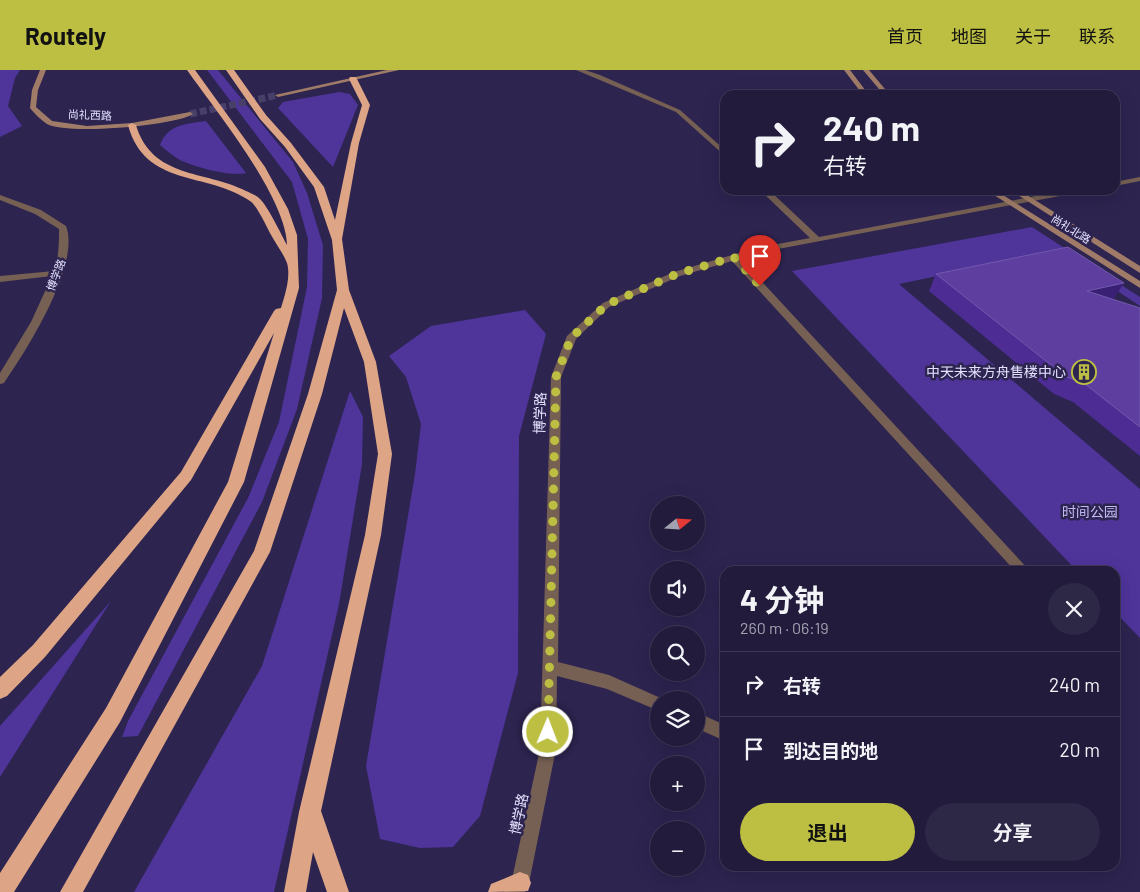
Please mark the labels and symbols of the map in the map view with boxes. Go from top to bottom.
street label: 尚礼西路 [68,107,112,122]
street label: 尚礼北路 [1049,211,1093,246]
pin [739,235,781,286]
street label: 博学路 [44,257,68,293]
building icon: 中天未来方舟售楼中心 [1071,359,1097,385]
place label: 中天未来方舟售楼中心 [926,363,1066,380]
street label: 博学路 [530,392,549,434]
north arrow [650,496,705,551]
park label: 时间公园 [1062,503,1118,520]
position arrow [521,705,573,757]
street label: 博学路 [506,792,531,836]

